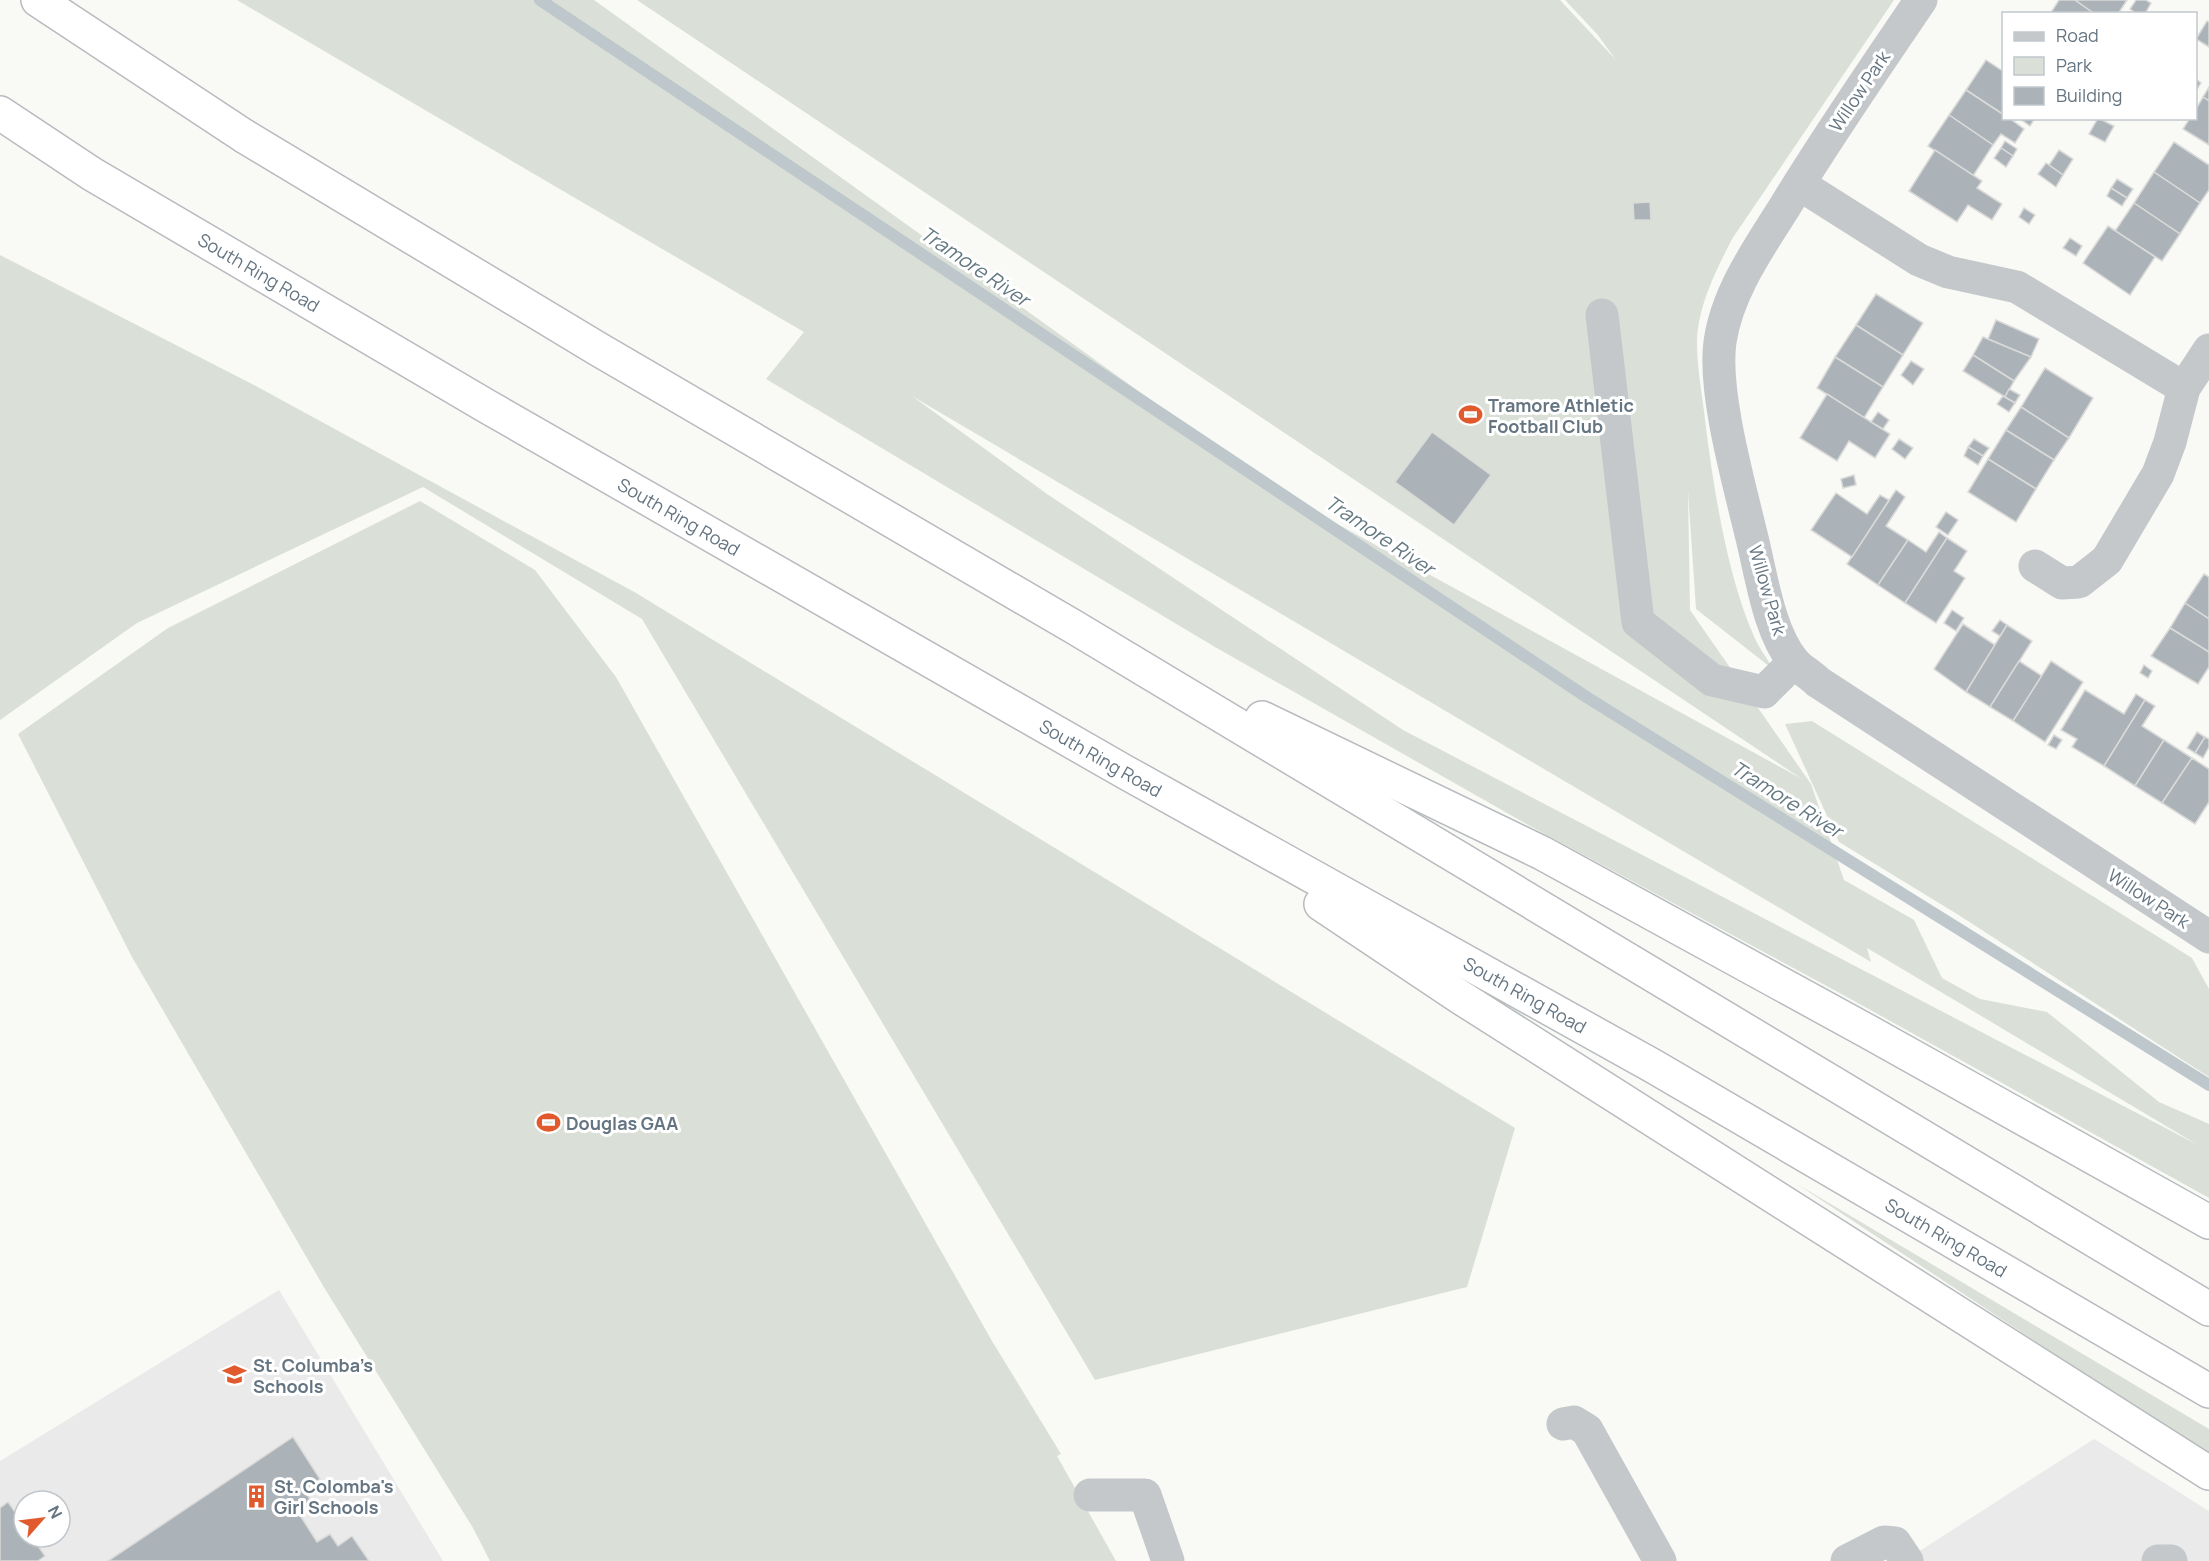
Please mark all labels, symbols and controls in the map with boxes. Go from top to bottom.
legend [2002,12,2197,120]
text: Road [2056,23,2099,47]
street label: Willow Park [1823,45,1895,136]
text: Park [2056,53,2093,77]
text: Building [2056,83,2122,107]
water label: Tramore River [915,220,1037,314]
street label: South Ring Road [194,227,324,317]
place label: Tramore Athletic Football Club [1488,393,1634,438]
sports icon: Tramore Athletic Football Club [1457,402,1483,428]
street label: South Ring Road [614,472,745,561]
water label: Tramore River [1320,489,1442,583]
street label: Willow Park [1744,542,1793,639]
street label: South Ring Road [1035,714,1166,802]
water label: Tramore River [1726,754,1850,845]
street label: Willow Park [2104,863,2195,934]
street label: South Ring Road [1459,951,1591,1039]
sports icon: Douglas GAA [535,1110,561,1136]
place label: Douglas GAA [566,1111,678,1135]
street label: South Ring Road [1881,1192,2012,1282]
place label: St. Columba’s Schools [253,1353,373,1398]
school or university icon: St. Columba’s Schools [222,1362,248,1388]
place label: St. Colomba's Girl Schools [274,1474,394,1519]
building icon: St. Colomba's Girl Schools [243,1483,269,1509]
north arrow [12,1489,72,1549]
text: N [43,1502,68,1522]

